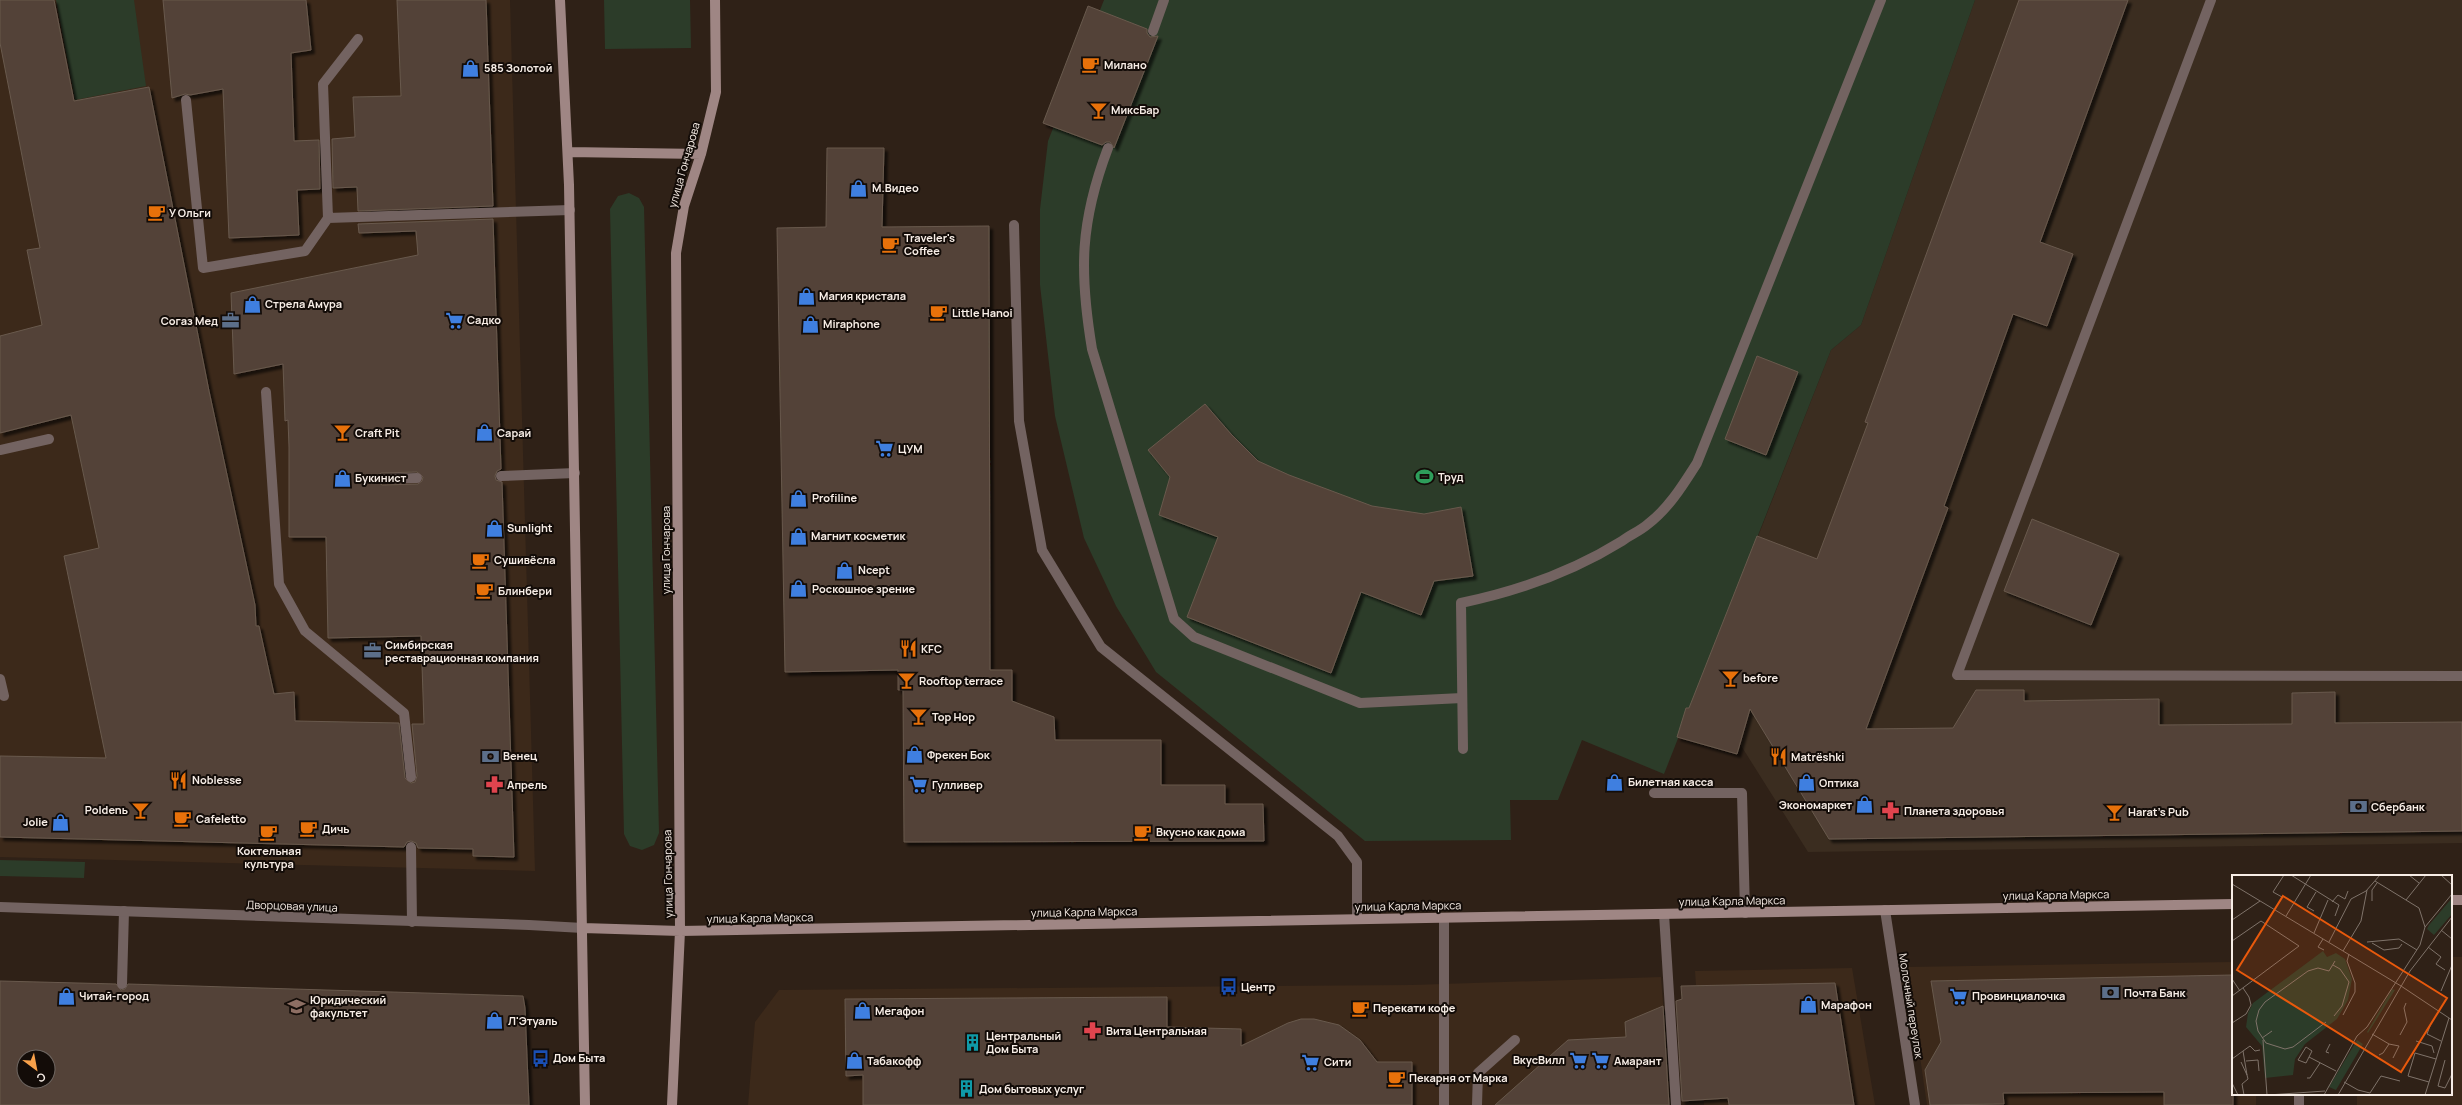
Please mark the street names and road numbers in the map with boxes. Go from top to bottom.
street label: улица Гончарова [664,120,703,209]
street label: улица Гончарова [658,506,673,594]
street label: улица Гончарова [659,830,676,918]
street label: улица Карла Маркса [2003,886,2109,903]
street label: улица Карла Маркса [1679,892,1785,909]
street label: Дворцовая улица [246,896,338,915]
street label: улица Карла Маркса [1355,897,1461,914]
street label: улица Карла Маркса [1031,903,1137,920]
street label: улица Карла Маркса [707,909,813,926]
street label: Молочный переулок [1896,952,1927,1060]

